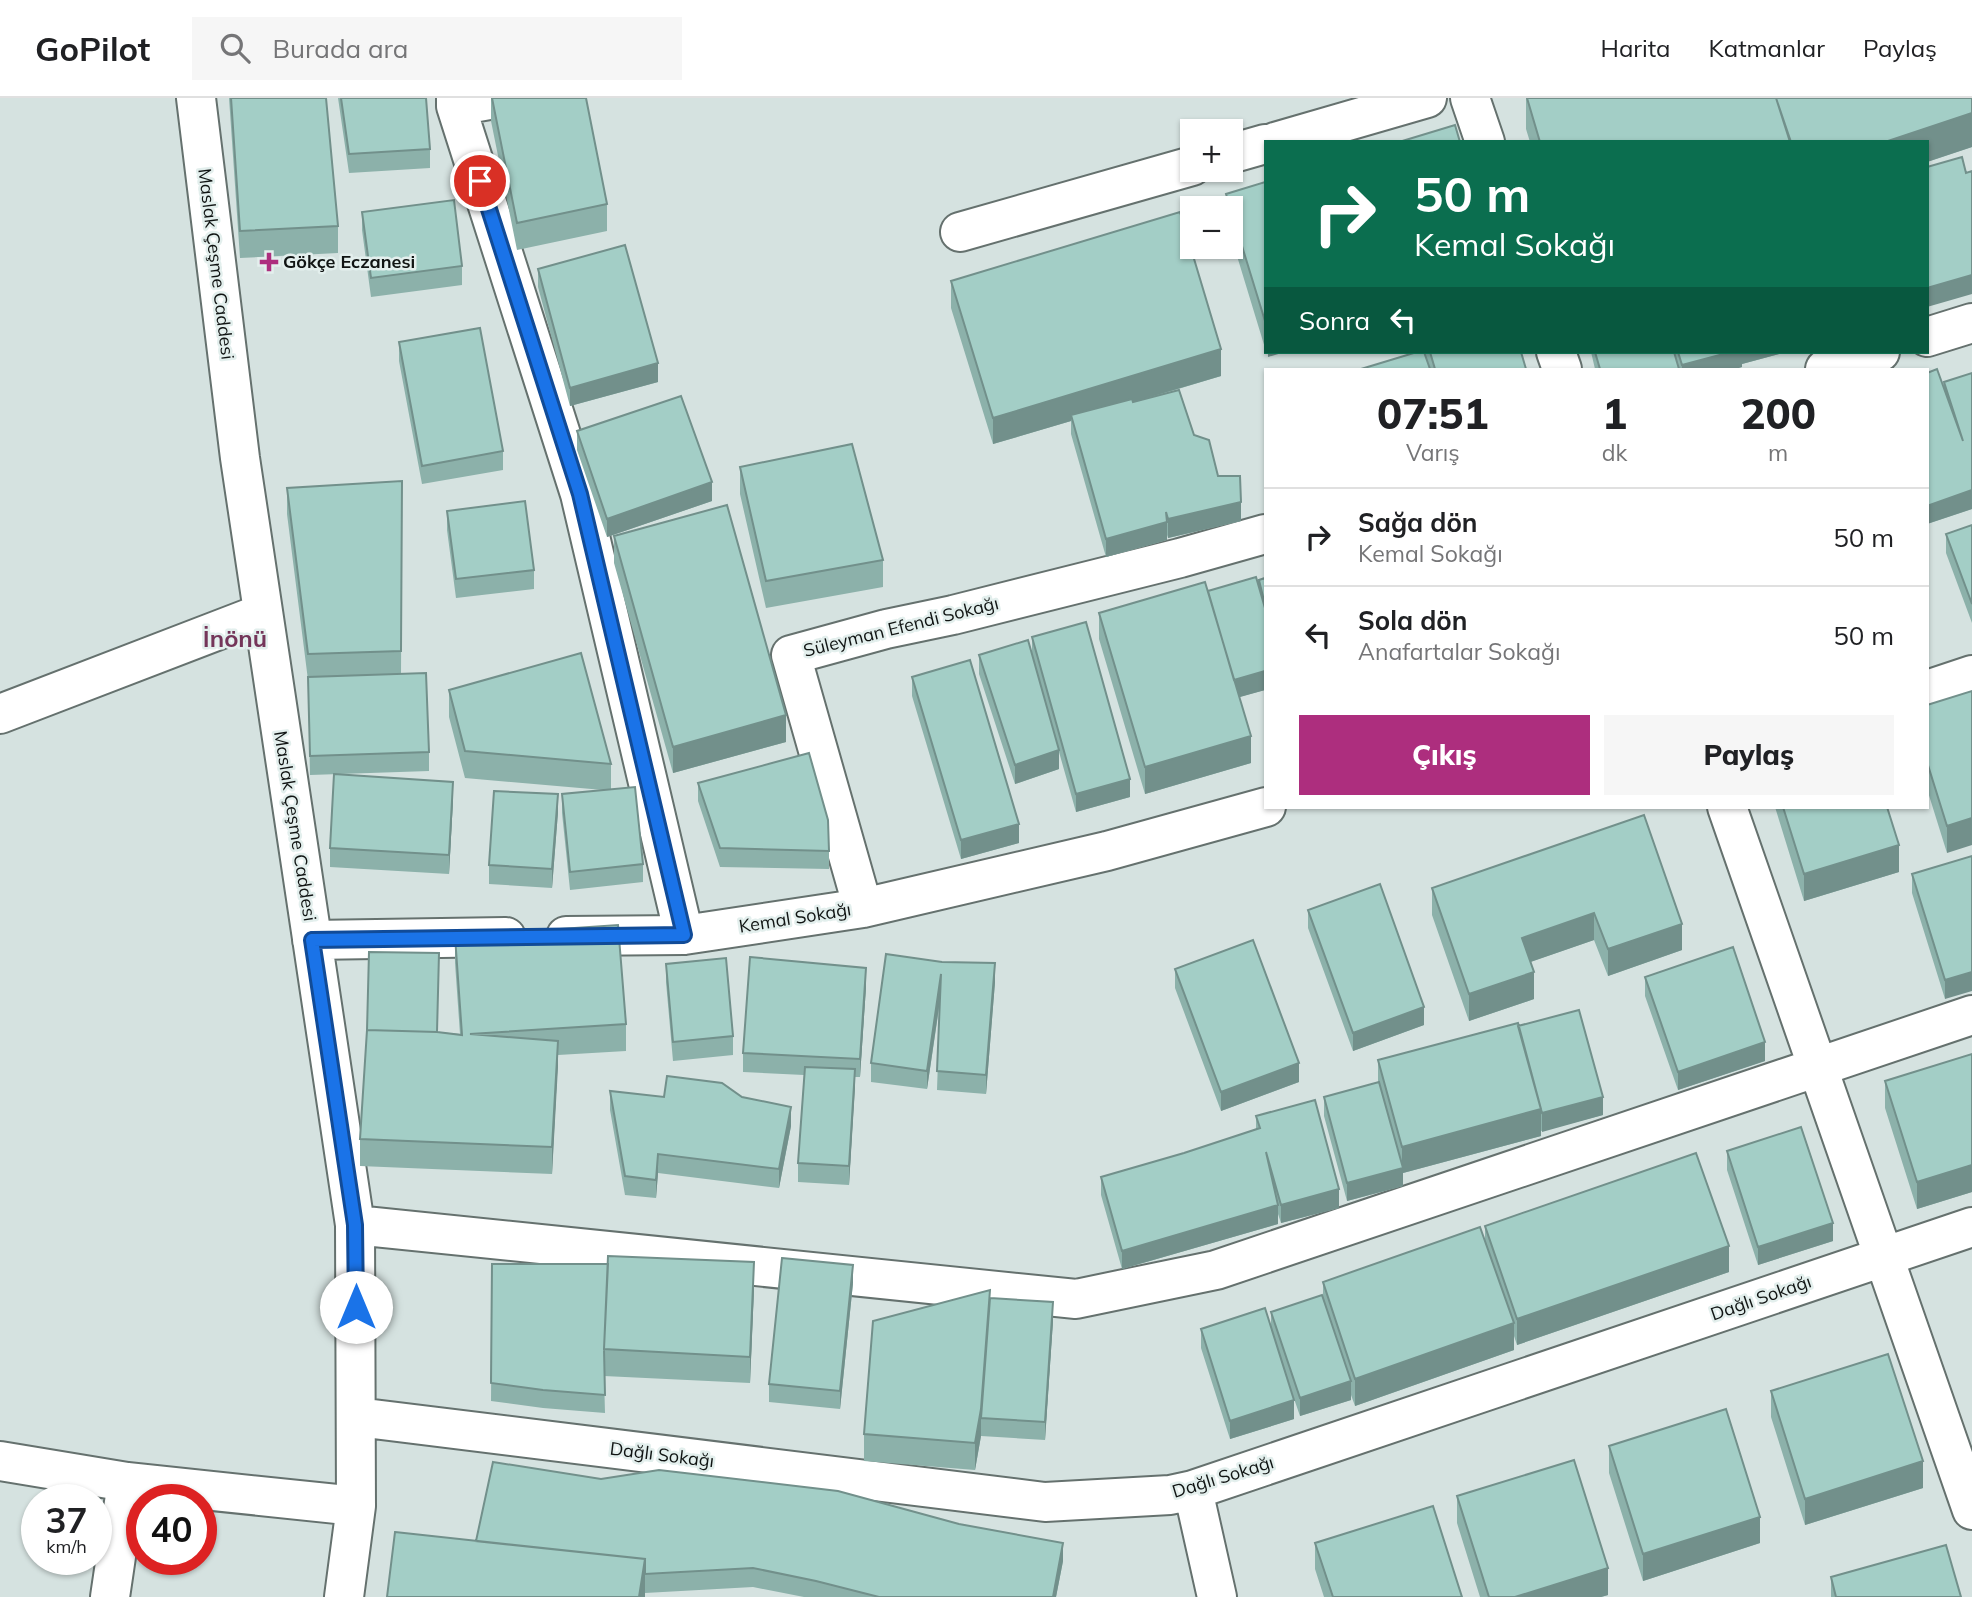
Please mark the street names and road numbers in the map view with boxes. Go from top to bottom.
street label: Maslak Çeşme Caddesi [193,167,240,361]
street label: Süleyman Efendi Sokağı [801,591,1001,662]
street label: Maslak Çeşme Caddesi [269,729,322,923]
street label: Kemal Sokağı [737,897,853,938]
street label: Dağlı Sokağı [1707,1270,1814,1325]
street label: Dağlı Sokağı [609,1437,716,1472]
street label: Dağlı Sokağı [1169,1450,1276,1503]

